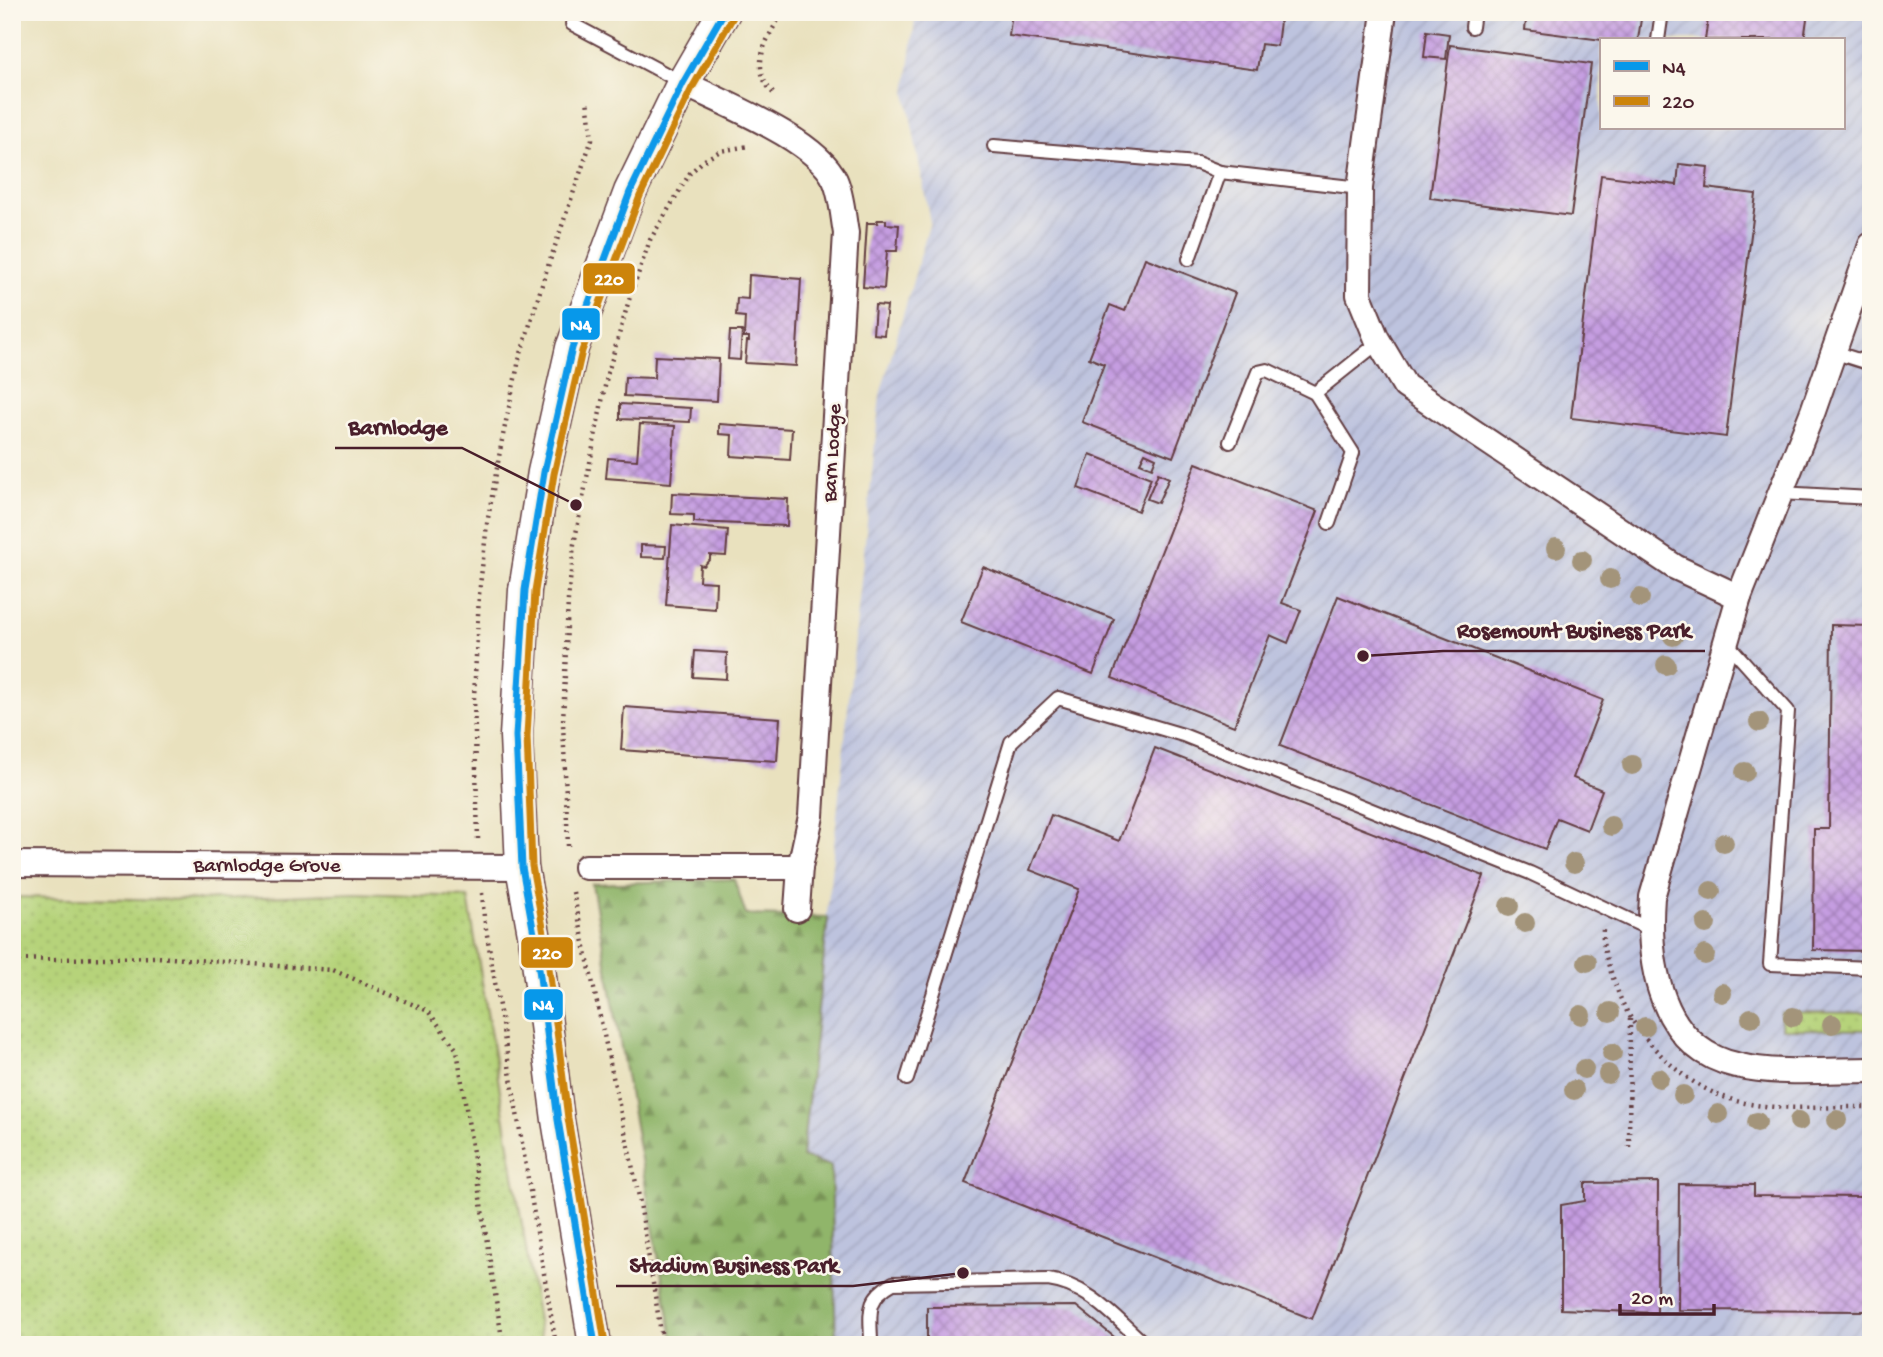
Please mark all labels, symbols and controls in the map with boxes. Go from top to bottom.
legend [1600,38,1844,130]
text: N4 [1662,58,1686,83]
text: 220 [1662,92,1695,117]
line badge: 220 [582,262,636,295]
text: 220 [594,270,624,293]
line badge: N4 [561,307,601,341]
text: N4 [570,316,593,339]
street label: Barn Lodge [819,402,849,504]
callout: Barnlodge [335,404,462,448]
text: Barnlodge [347,416,449,443]
callout: Rosemount Business Park [1443,607,1705,651]
text: Rosemount Business Park [1456,619,1694,646]
street label: Barnlodge Grove [192,855,342,880]
line badge: 220 [520,936,574,969]
text: 220 [532,944,562,967]
line badge: N4 [523,988,564,1021]
text: N4 [532,996,555,1019]
callout: Stadium Business Park [616,1242,853,1286]
text: Stadium Business Park [630,1254,841,1281]
scale bar [1620,1273,1715,1317]
text: 20 m [1631,1288,1673,1313]

